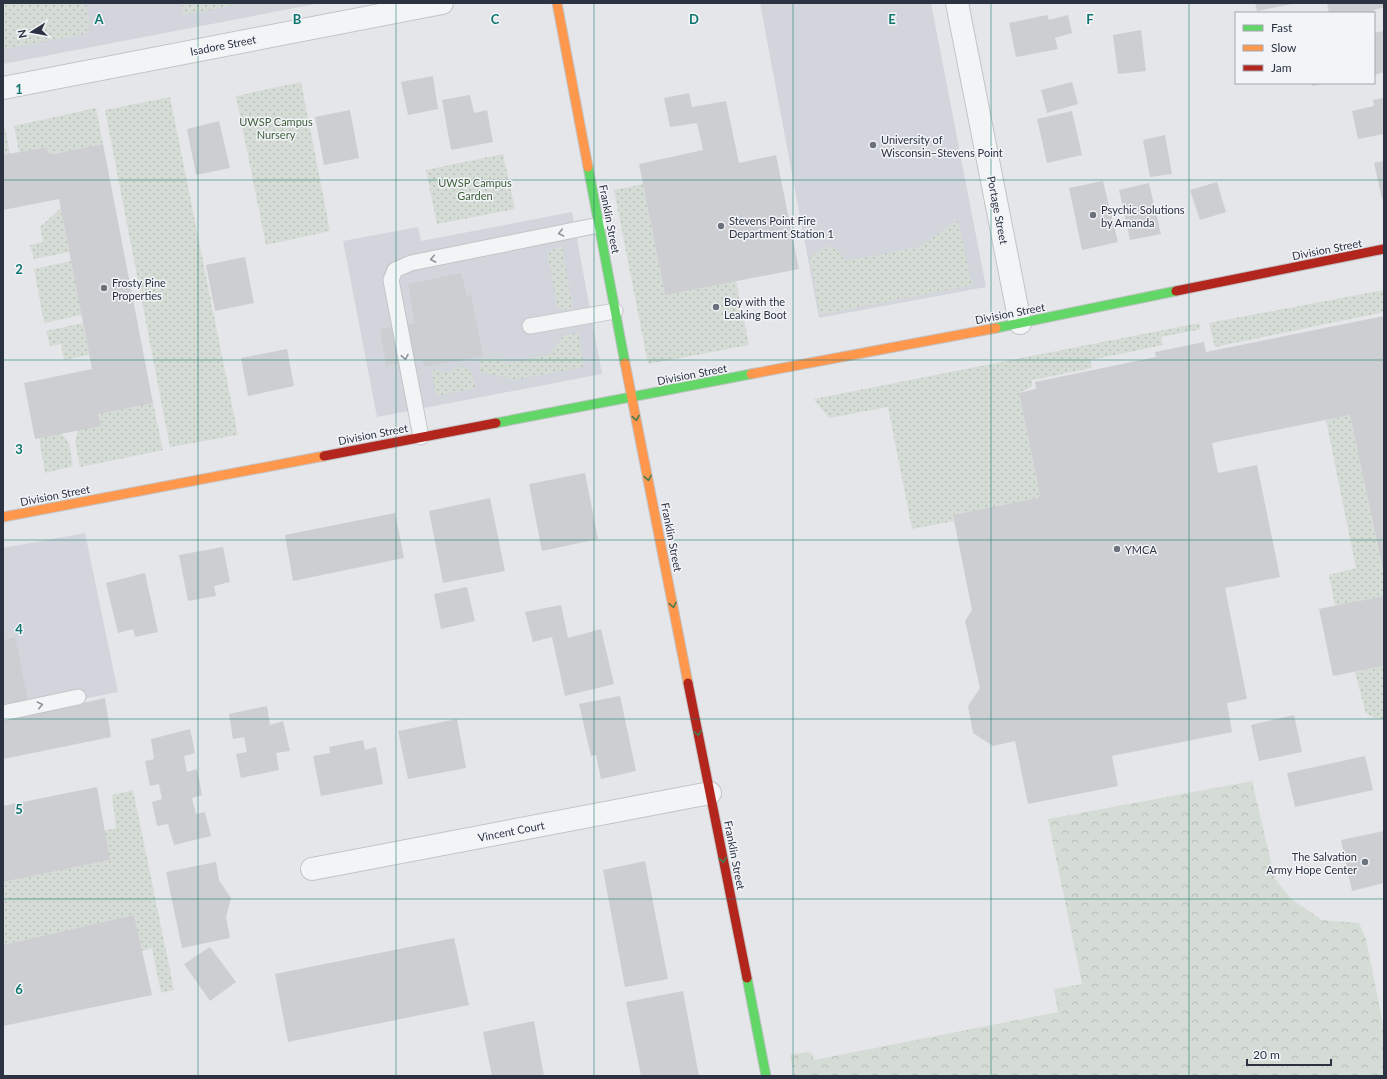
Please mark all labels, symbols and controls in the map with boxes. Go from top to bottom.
text: A [93,11,104,27]
text: B [293,11,302,27]
text: C [491,11,500,27]
text: D [689,11,699,27]
text: E [888,11,896,27]
text: F [1086,11,1094,27]
north arrow [12,12,52,52]
legend [1235,12,1375,84]
text: Fast [1271,20,1293,35]
text: N [15,29,29,39]
street label: Isadore Street [189,32,257,58]
text: Slow [1271,40,1297,55]
text: Jam [1271,60,1292,75]
text: 1 [15,81,23,97]
park label: UWSP Campus Nursery [239,115,313,141]
place label: University of Wisconsin–Stevens Point [881,133,1003,159]
marker: University of Wisconsin–Stevens Point [868,140,878,150]
street label: Portage Street [985,175,1011,245]
park label: UWSP Campus Garden [438,176,512,202]
street label: Franklin Street [597,183,623,255]
place label: Psychic Solutions by Amanda [1101,203,1185,229]
marker: Psychic Solutions by Amanda [1088,210,1098,220]
place label: Stevens Point Fire Department Station 1 [729,214,834,240]
marker: Stevens Point Fire Department Station 1 [716,221,726,231]
one-way arrow [557,228,564,236]
street label: Division Street [1291,236,1363,262]
one-way arrow [430,254,436,263]
text: 2 [15,261,23,277]
place label: Frosty Pine Properties [112,276,166,302]
marker: Frosty Pine Properties [99,283,109,293]
place label: Boy with the Leaking Boot [724,295,787,321]
street label: Division Street [974,300,1046,326]
marker: Boy with the Leaking Boot [711,302,721,312]
one-way arrow [401,354,409,361]
street label: Division Street [656,361,728,387]
one-way arrow [631,415,640,422]
street label: Division Street [337,421,409,447]
text: 3 [15,441,23,457]
one-way arrow [643,475,651,481]
street label: Division Street [19,482,91,508]
street label: Franklin Street [659,501,685,573]
place label: YMCA [1125,543,1157,556]
marker: YMCA [1112,544,1122,554]
one-way arrow [668,602,677,609]
text: 4 [15,621,23,637]
one-way arrow [37,701,43,710]
one-way arrow [694,730,702,736]
text: 5 [15,801,23,817]
street label: Vincent Court [477,818,545,844]
street label: Franklin Street [722,819,748,891]
place label: The Salvation Army Hope Center [1266,850,1357,876]
one-way arrow [719,857,727,864]
marker: The Salvation Army Hope Center [1360,857,1370,867]
text: 6 [15,981,23,997]
scale bar [1247,1041,1331,1067]
text: 20 m [1253,1047,1280,1062]

